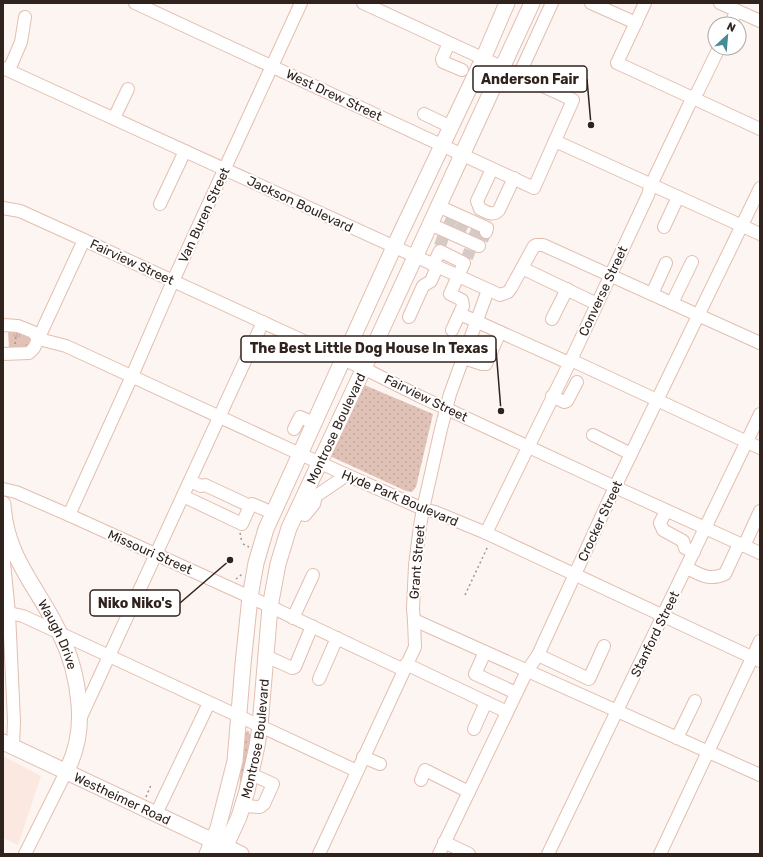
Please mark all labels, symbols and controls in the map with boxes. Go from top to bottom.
north arrow [707,16,747,56]
text: N [725,20,738,35]
street label: West Drew Street [284,66,384,124]
callout: Anderson Fair [473,66,587,92]
text: Anderson Fair [481,71,580,88]
street label: Van Buren Street [175,165,233,265]
street label: Jackson Boulevard [245,173,355,235]
street label: Fairview Street [88,236,176,288]
street label: Converse Street [576,244,630,338]
callout: The Best Little Dog House In Texas [241,336,496,362]
text: The Best Little Dog House In Texas [250,340,489,357]
street label: Montrose Boulevard [303,370,368,486]
street label: Fairview Street [382,371,470,425]
street label: Hyde Park Boulevard [339,467,461,529]
street label: Crocker Street [575,478,625,564]
street label: Grant Street [406,524,428,600]
street label: Missouri Street [105,527,195,577]
street label: Stanford Street [628,589,682,679]
callout: Niko Niko's [90,590,180,616]
text: Niko Niko's [98,595,173,612]
street label: Waugh Drive [35,597,80,671]
street label: Montrose Boulevard [238,678,271,800]
street label: Westheimer Road [72,769,173,827]

